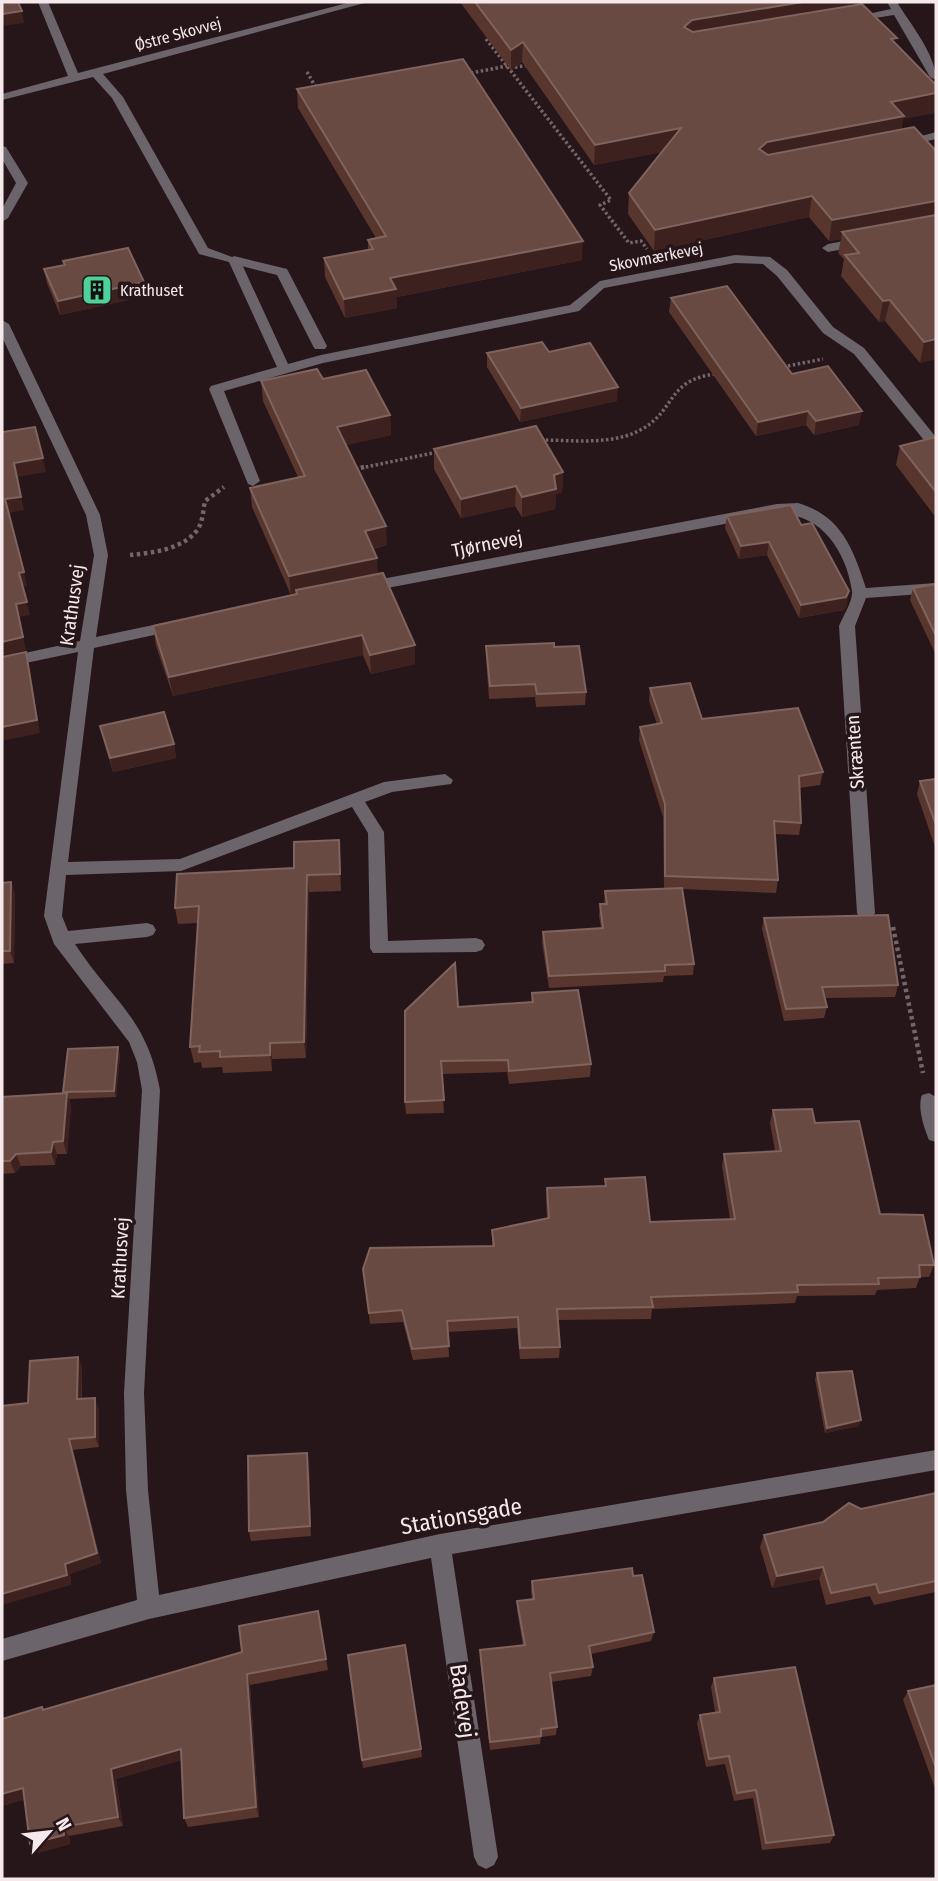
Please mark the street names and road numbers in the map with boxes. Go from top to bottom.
street label: Østre Skovvej [133,13,223,55]
street label: Skovmærkevej [608,239,704,275]
street label: Tjørnevej [450,526,524,562]
street label: Krathusvej [55,563,89,647]
street label: Skrænten [841,714,869,790]
street label: Krathusvej [106,1216,134,1300]
street label: Stationsgade [398,1492,524,1540]
street label: Badevej [444,1662,482,1740]

